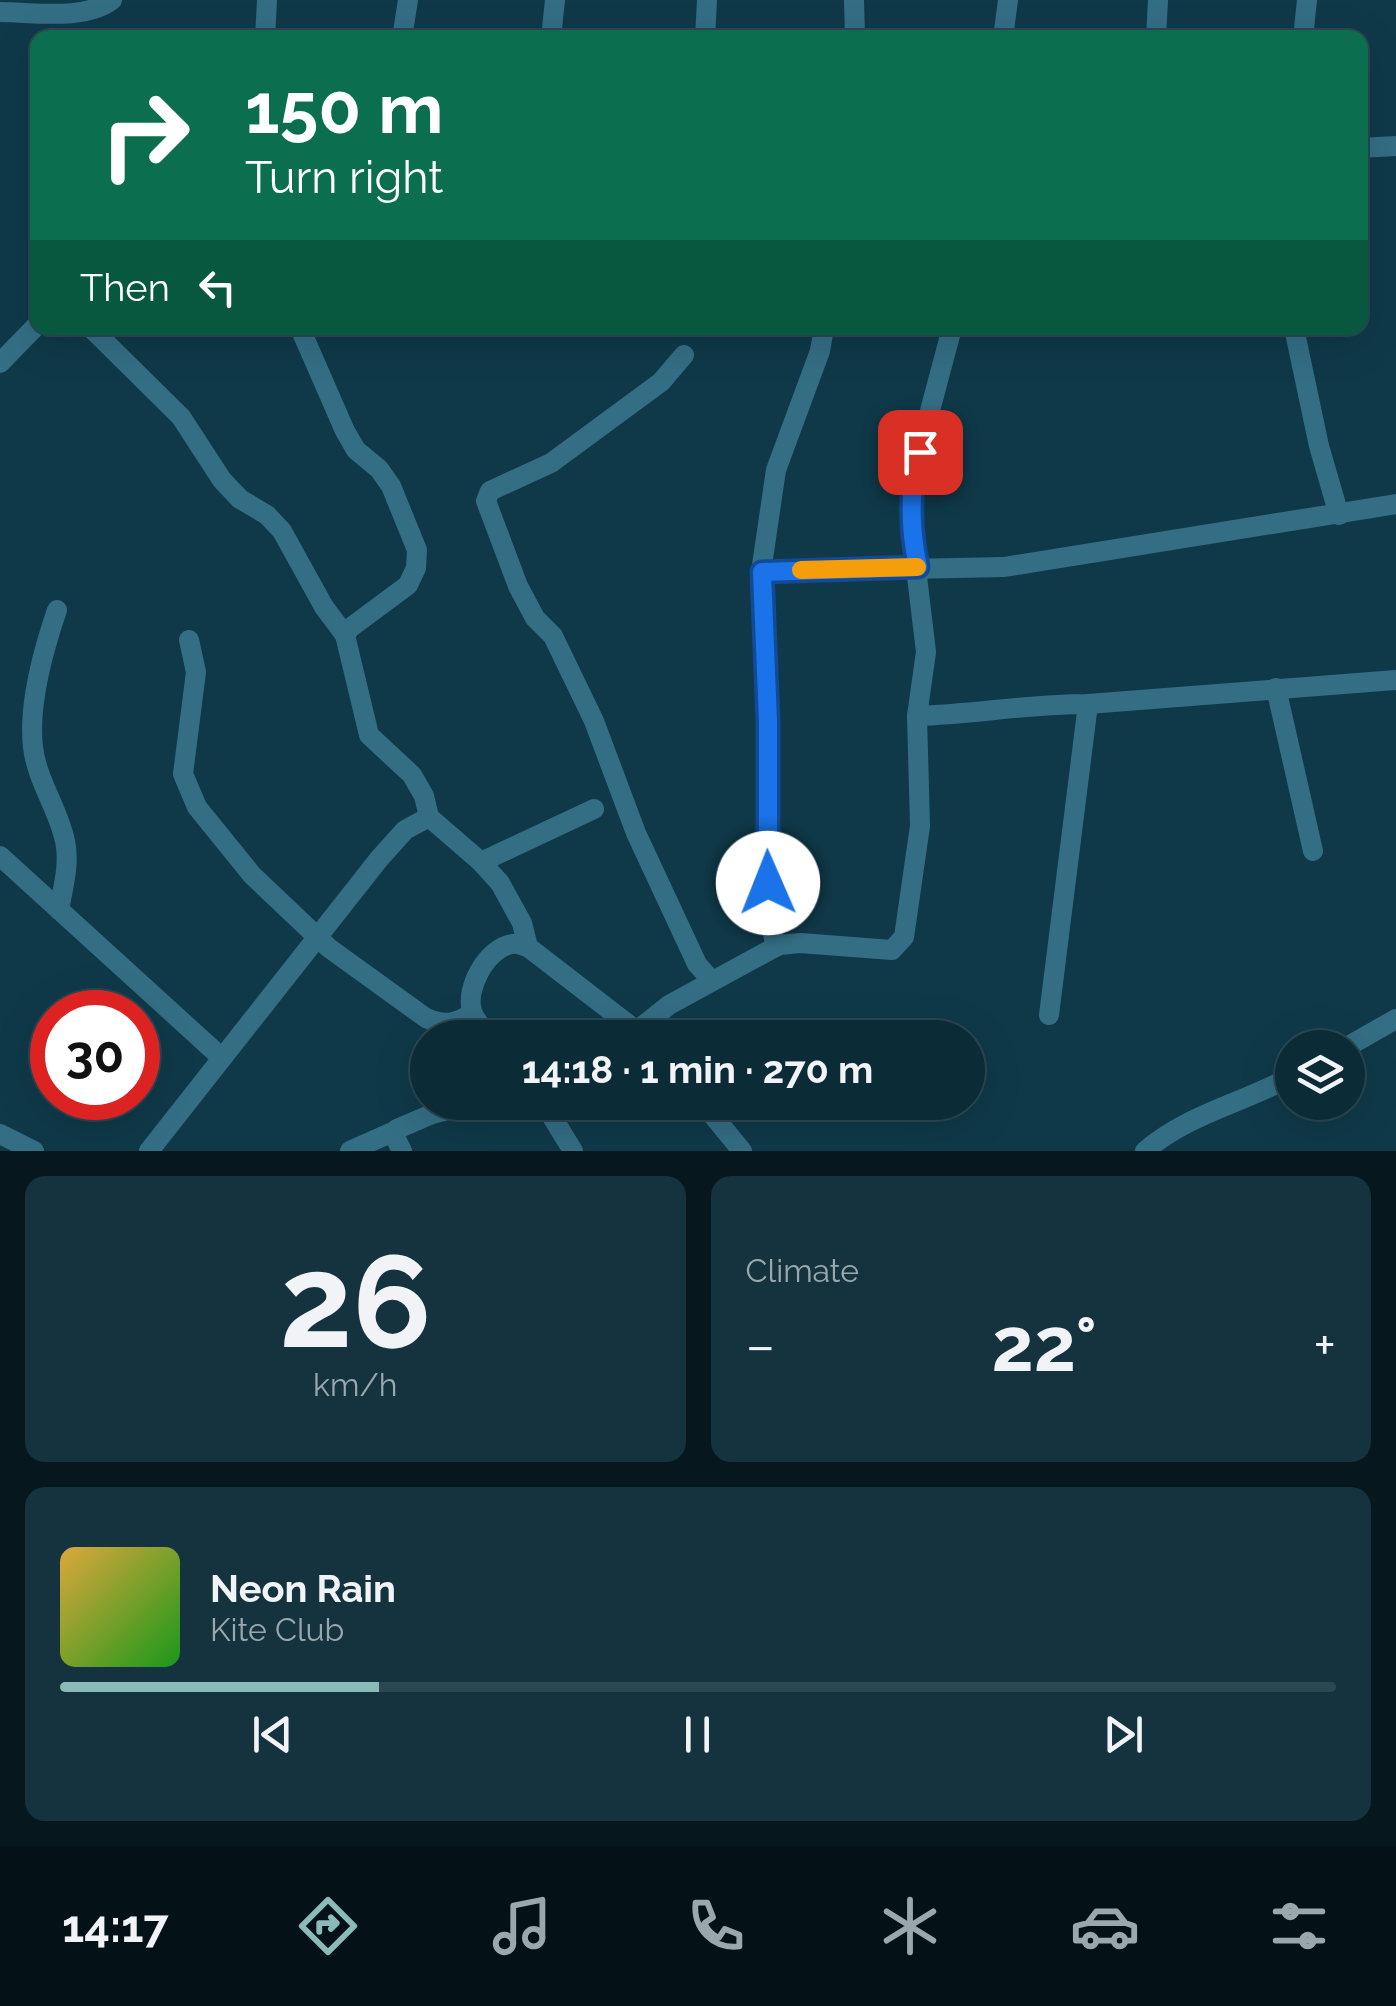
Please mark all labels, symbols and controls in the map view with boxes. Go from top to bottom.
text: 150 m [245,67,443,149]
icon: right [80,70,210,200]
text: Turn right [245,151,443,204]
icon: left [190,260,245,315]
text: Then [80,265,170,310]
pin [878,410,963,495]
icon: arrive [893,425,948,480]
position arrow [716,831,820,935]
speed limit sign: 30 [30,990,160,1120]
map controls [1275,1030,1365,1120]
button: layers [1275,1030,1365,1120]
text: 14:18 · 1 min · 270 m [522,1047,873,1092]
text: 26 [279,1225,431,1377]
text: Climate [746,1252,859,1289]
text: 22° [991,1300,1097,1389]
text: − [746,1313,775,1378]
text: + [1313,1313,1336,1378]
text: km/h [313,1366,397,1403]
text: Neon Rain [210,1566,396,1611]
text: Kite Club [210,1611,344,1648]
icon: previous [245,1707,300,1762]
icon: pause [670,1707,725,1762]
icon: next [1096,1707,1151,1762]
icon: directions [293,1891,363,1961]
icon: music [487,1891,557,1961]
icon: phone [681,1891,751,1961]
icon: climate [875,1891,945,1961]
icon: car [1070,1891,1140,1961]
icon: filters [1264,1891,1334,1961]
text: 14:17 [62,1900,169,1953]

